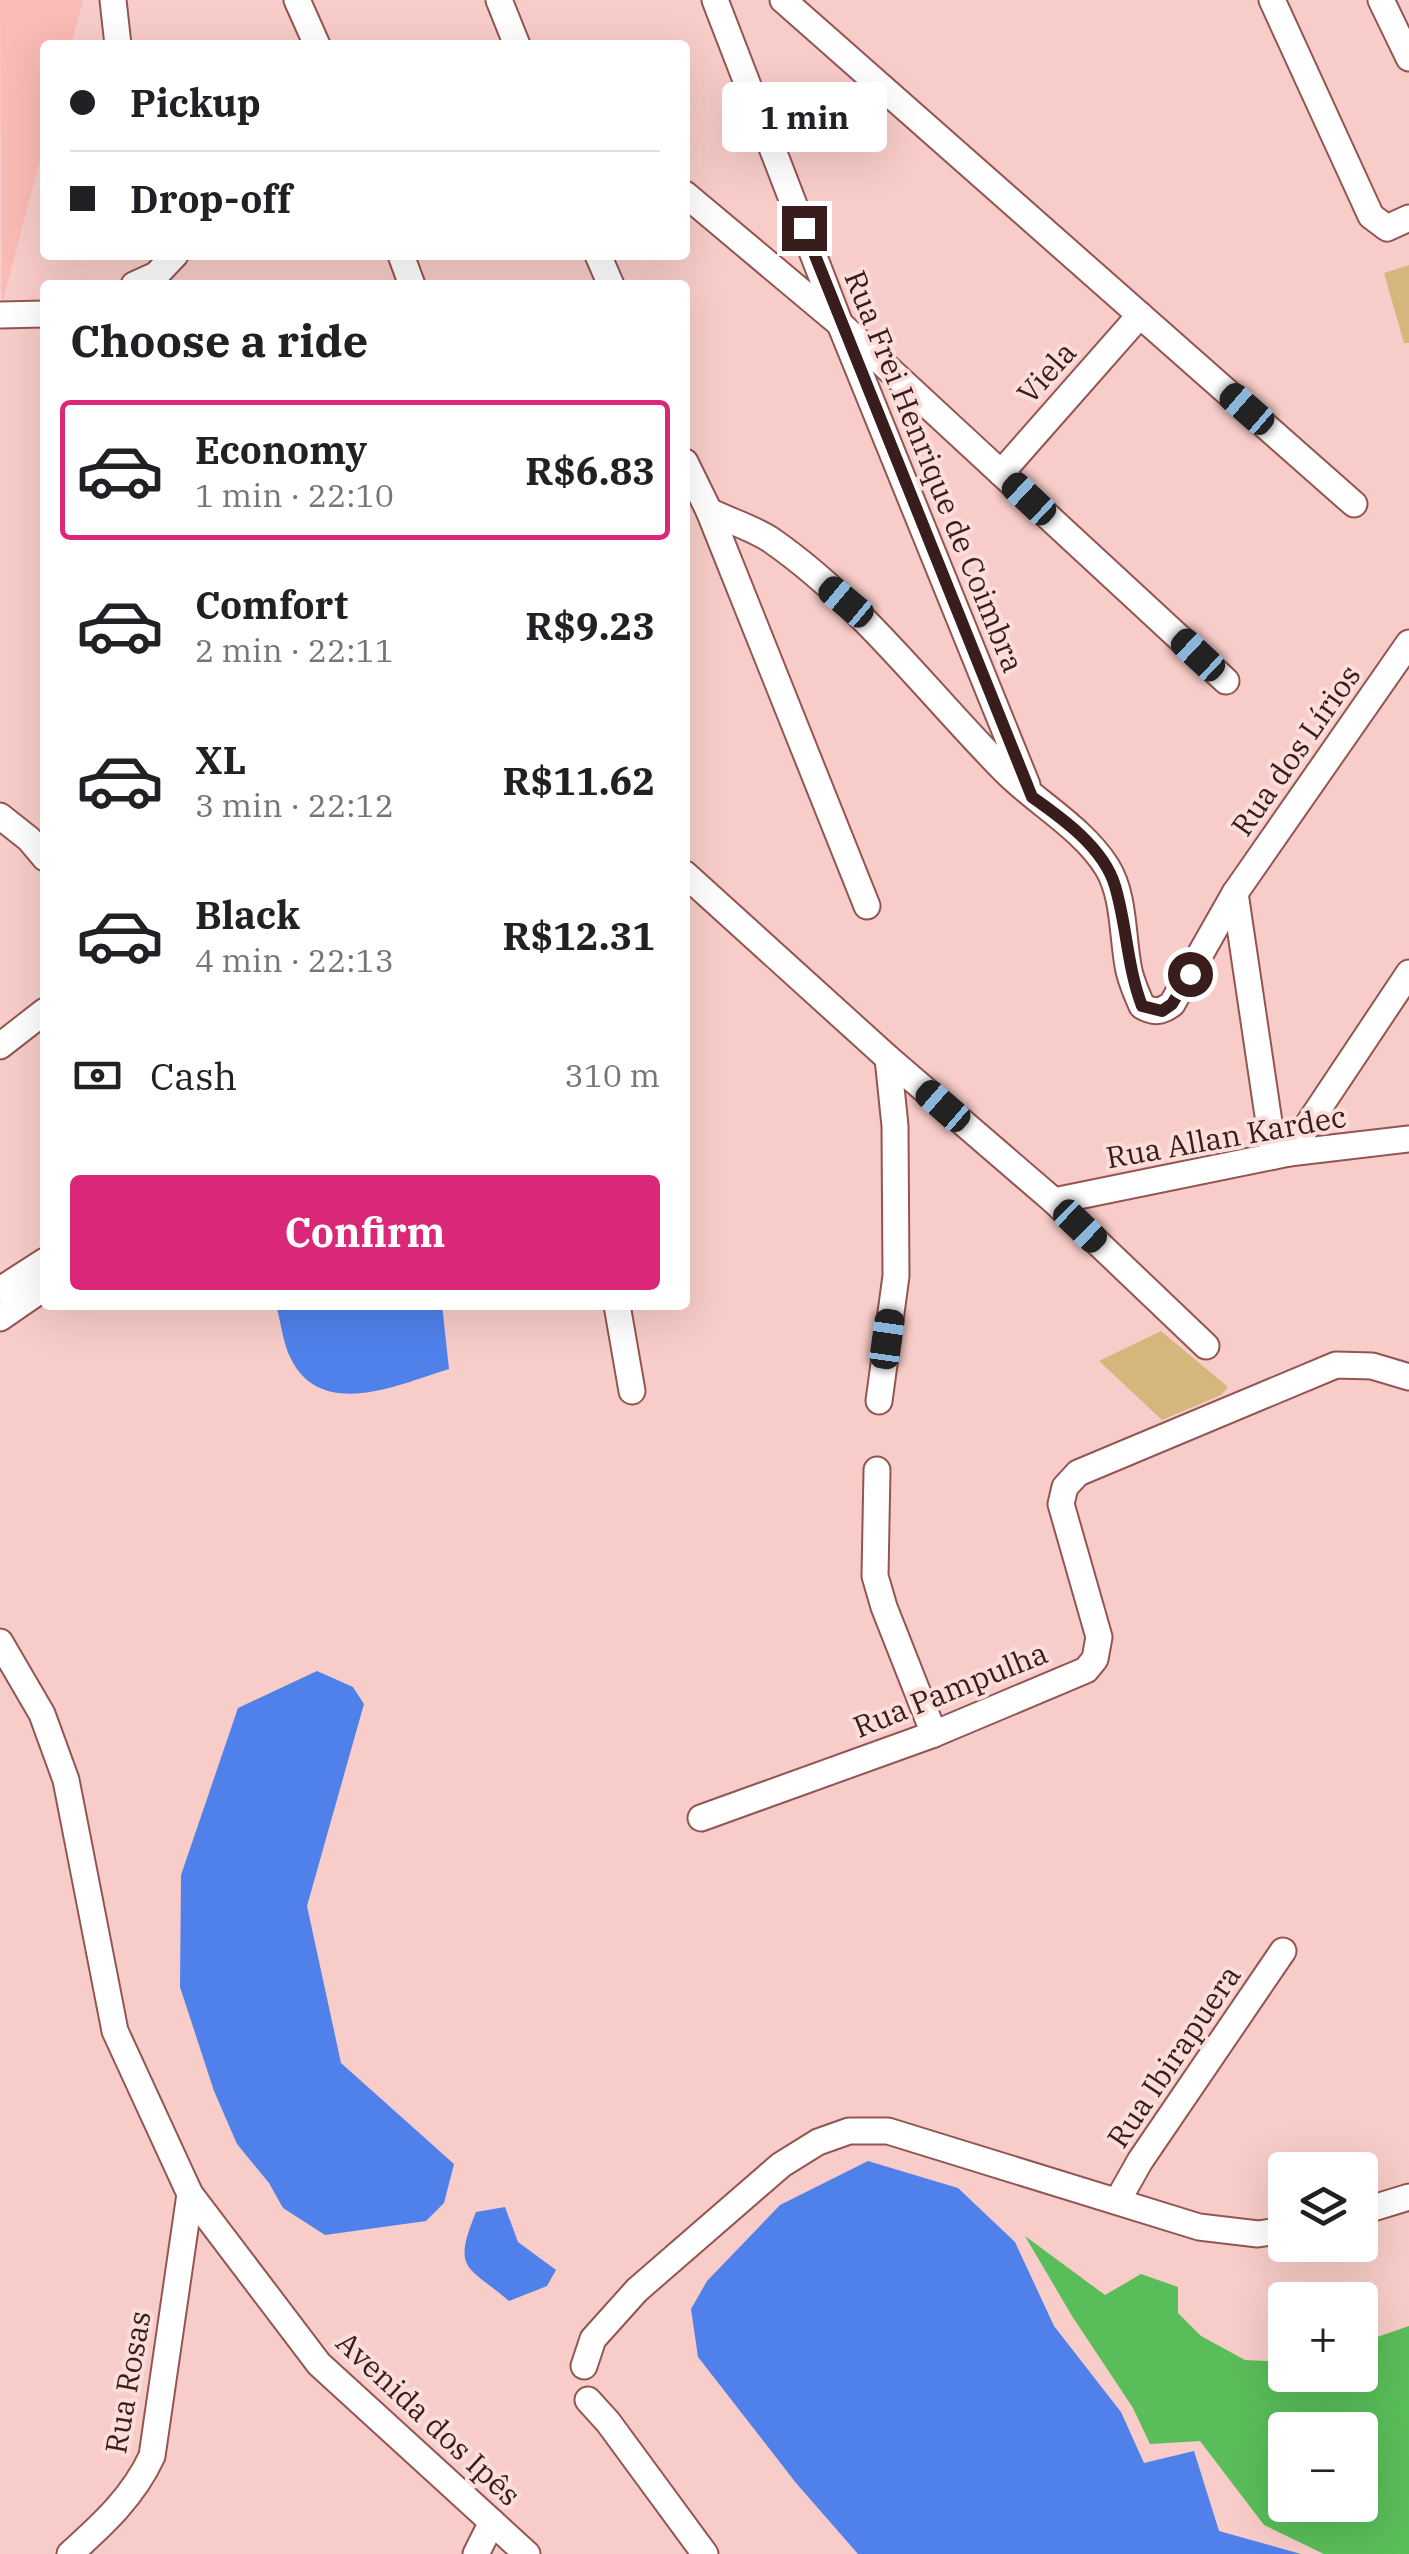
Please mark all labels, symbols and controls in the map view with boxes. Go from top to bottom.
text: Pickup [130,78,261,127]
callout: 1 min [722,83,886,153]
text: 1 min [760,96,849,138]
text: Drop-off [130,174,292,223]
route end [782,206,827,251]
street label: Rua Frei Henrique de Coimbra [836,264,1034,678]
text: Choose a ride [70,311,368,369]
street label: Viela [1008,333,1084,411]
car [1215,378,1279,440]
icon: car [75,425,165,515]
text: Economy [195,425,367,474]
text: R$6.83 [525,446,655,495]
car [997,468,1061,530]
text: 1 min · 22:10 [195,474,394,516]
car [813,571,879,633]
icon: car [75,580,165,670]
text: Comfort [195,580,348,629]
text: R$9.23 [525,601,655,650]
car [1166,624,1230,686]
text: 2 min · 22:11 [195,629,394,671]
street label: Rua dos Lírios [1222,657,1368,843]
icon: car [75,735,165,825]
text: XL [195,735,246,784]
text: R$11.62 [503,756,655,805]
text: 3 min · 22:12 [195,784,394,826]
icon: car [75,890,165,980]
text: Black [195,890,300,939]
text: R$12.31 [503,911,655,960]
text: 4 min · 22:13 [195,939,394,981]
route start [1168,952,1213,997]
icon: cash [70,1048,125,1103]
text: Cash [150,1051,237,1100]
text: 310 m [564,1054,660,1096]
car [911,1075,975,1137]
street label: Rua Allan Kardec [1103,1096,1349,1176]
button: Confirm [70,1175,660,1290]
car [1048,1194,1112,1258]
car [868,1307,906,1371]
street label: Rua Pampulha [847,1632,1053,1746]
street label: Rua Ibirapuera [1098,1957,1248,2155]
map controls [1268,2152,1378,2522]
button: layers [1268,2152,1378,2262]
button: + [1268,2282,1378,2392]
street label: Rua Rosas [95,2308,159,2456]
street label: Avenida dos Ipês [329,2322,529,2514]
button: − [1268,2412,1378,2522]

